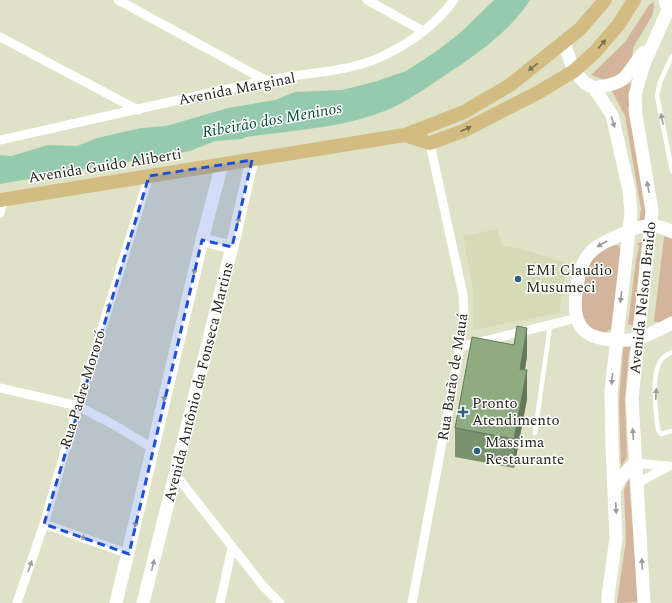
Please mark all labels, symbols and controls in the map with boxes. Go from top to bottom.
one-way arrow [598,38,607,49]
one-way arrow [528,63,539,71]
street label: Avenida Marginal [176,66,298,112]
water label: Ribeirão dos Meninos [200,96,344,144]
one-way arrow [659,112,665,125]
one-way arrow [610,116,616,128]
one-way arrow [461,126,472,132]
street label: Avenida Guido Aliberti [27,143,183,189]
one-way arrow [645,181,651,193]
one-way arrow [236,215,242,228]
street label: Avenida Nelson Braido [624,221,662,375]
one-way arrow [597,240,608,247]
place label: EMI Claudio Musumeci [526,259,612,299]
street label: Avenida Antônio da Fonseca Martins [158,260,240,504]
one-way arrow [192,263,198,275]
marker: EMI Claudio Musumeci [513,274,523,284]
one-way arrow [618,291,624,303]
one-way arrow [105,301,111,313]
street label: Rua Barão de Mauá [432,311,475,442]
street label: Rua Padre Mororó [54,327,112,451]
one-way arrow [609,373,616,385]
one-way arrow [652,388,659,400]
one-way arrow [162,390,168,402]
place label: Pronto Atendimento [472,392,559,432]
marker: Pronto Atendimento [457,406,469,418]
one-way arrow [630,428,637,440]
place label: Massima Restaurante [485,431,564,471]
marker: Massima Restaurante [472,446,482,456]
one-way arrow [612,502,619,514]
one-way arrow [132,516,138,528]
one-way arrow [75,534,87,540]
one-way arrow [639,557,645,570]
one-way arrow [150,559,156,571]
one-way arrow [27,560,33,572]

